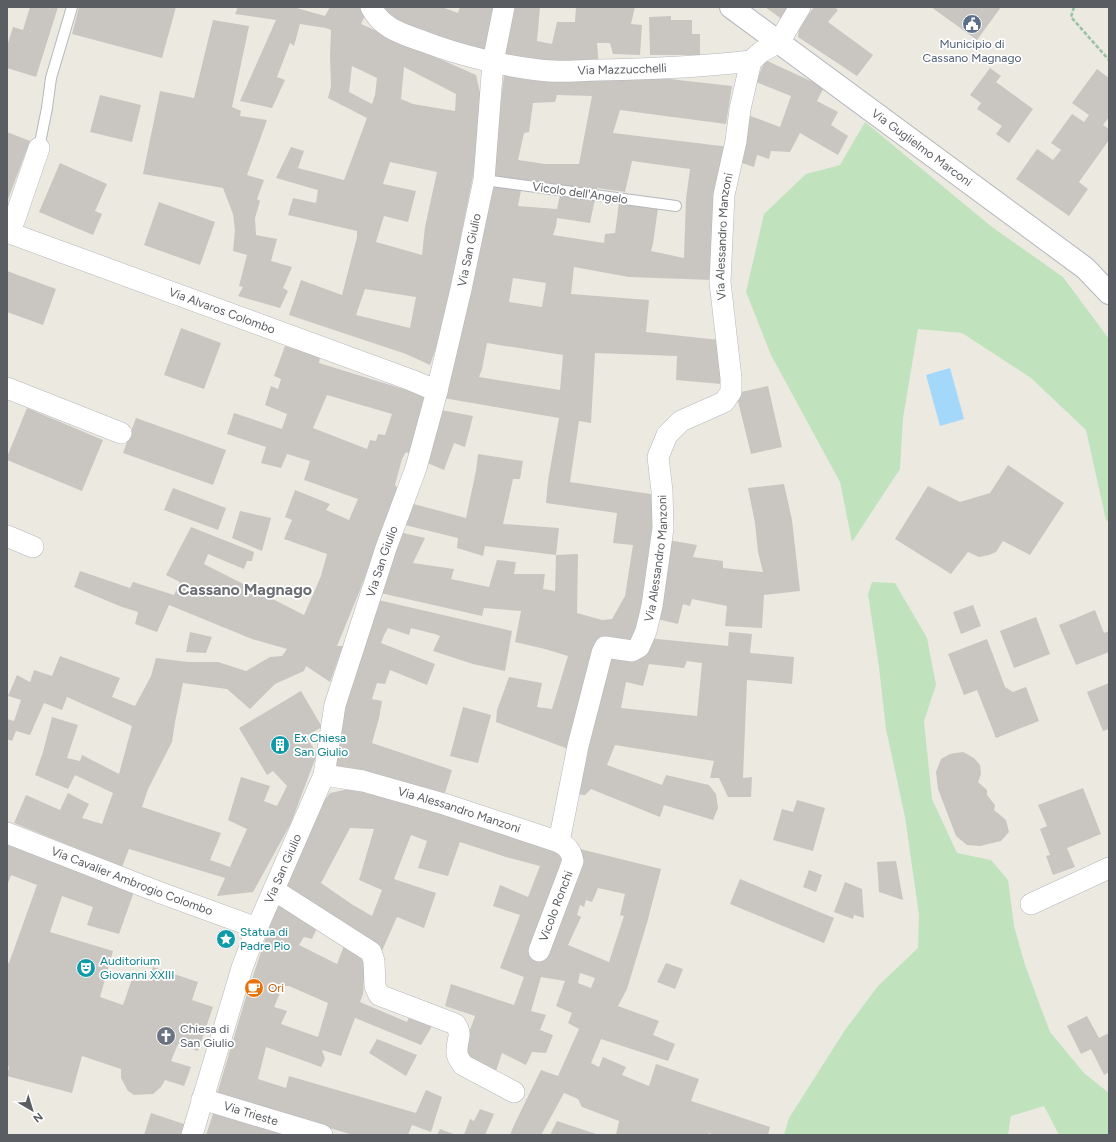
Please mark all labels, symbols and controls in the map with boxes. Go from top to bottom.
public building icon: Municipio di Cassano Magnago [961,13,983,35]
place label: Municipio di Cassano Magnago [923,37,1021,65]
street label: Via Mazzucchelli [577,61,667,78]
street label: Via Guglielmo Marconi [869,106,975,189]
street label: Via Alessandro Manzoni [713,171,736,301]
street label: Vicolo dell'Angelo [531,179,629,207]
street label: Via San Giulio [455,212,484,288]
street label: Via Alvaros Colombo [167,285,277,337]
street label: Via Alessandro Manzoni [641,495,670,623]
street label: Via San Giulio [364,524,401,599]
district label: Cassano Magnago [178,580,312,599]
place label: Ex Chiesa San Giulio [294,731,348,759]
building icon: Ex Chiesa San Giulio [269,734,291,756]
street label: Via Alessandro Manzoni [396,784,522,836]
street label: Via San Giulio [262,832,304,905]
street label: Via Cavalier Ambrogio Colombo [49,844,215,918]
street label: Vicolo Ronchi [536,869,576,943]
place label: Statua di Padre Pio [240,925,290,953]
place icon: Statua di Padre Pio [215,928,237,950]
place label: Auditorium Giovanni XXIII [100,954,175,982]
theatre icon: Auditorium Giovanni XXIII [75,957,97,979]
cafe icon: Ori [243,977,265,999]
place label: Ori [268,981,284,995]
place label: Chiesa di San Giulio [180,1022,234,1050]
church icon: Chiesa di San Giulio [155,1025,177,1047]
north arrow [12,1090,52,1130]
street label: Via Trieste [222,1099,280,1129]
text: N [30,1110,45,1125]

